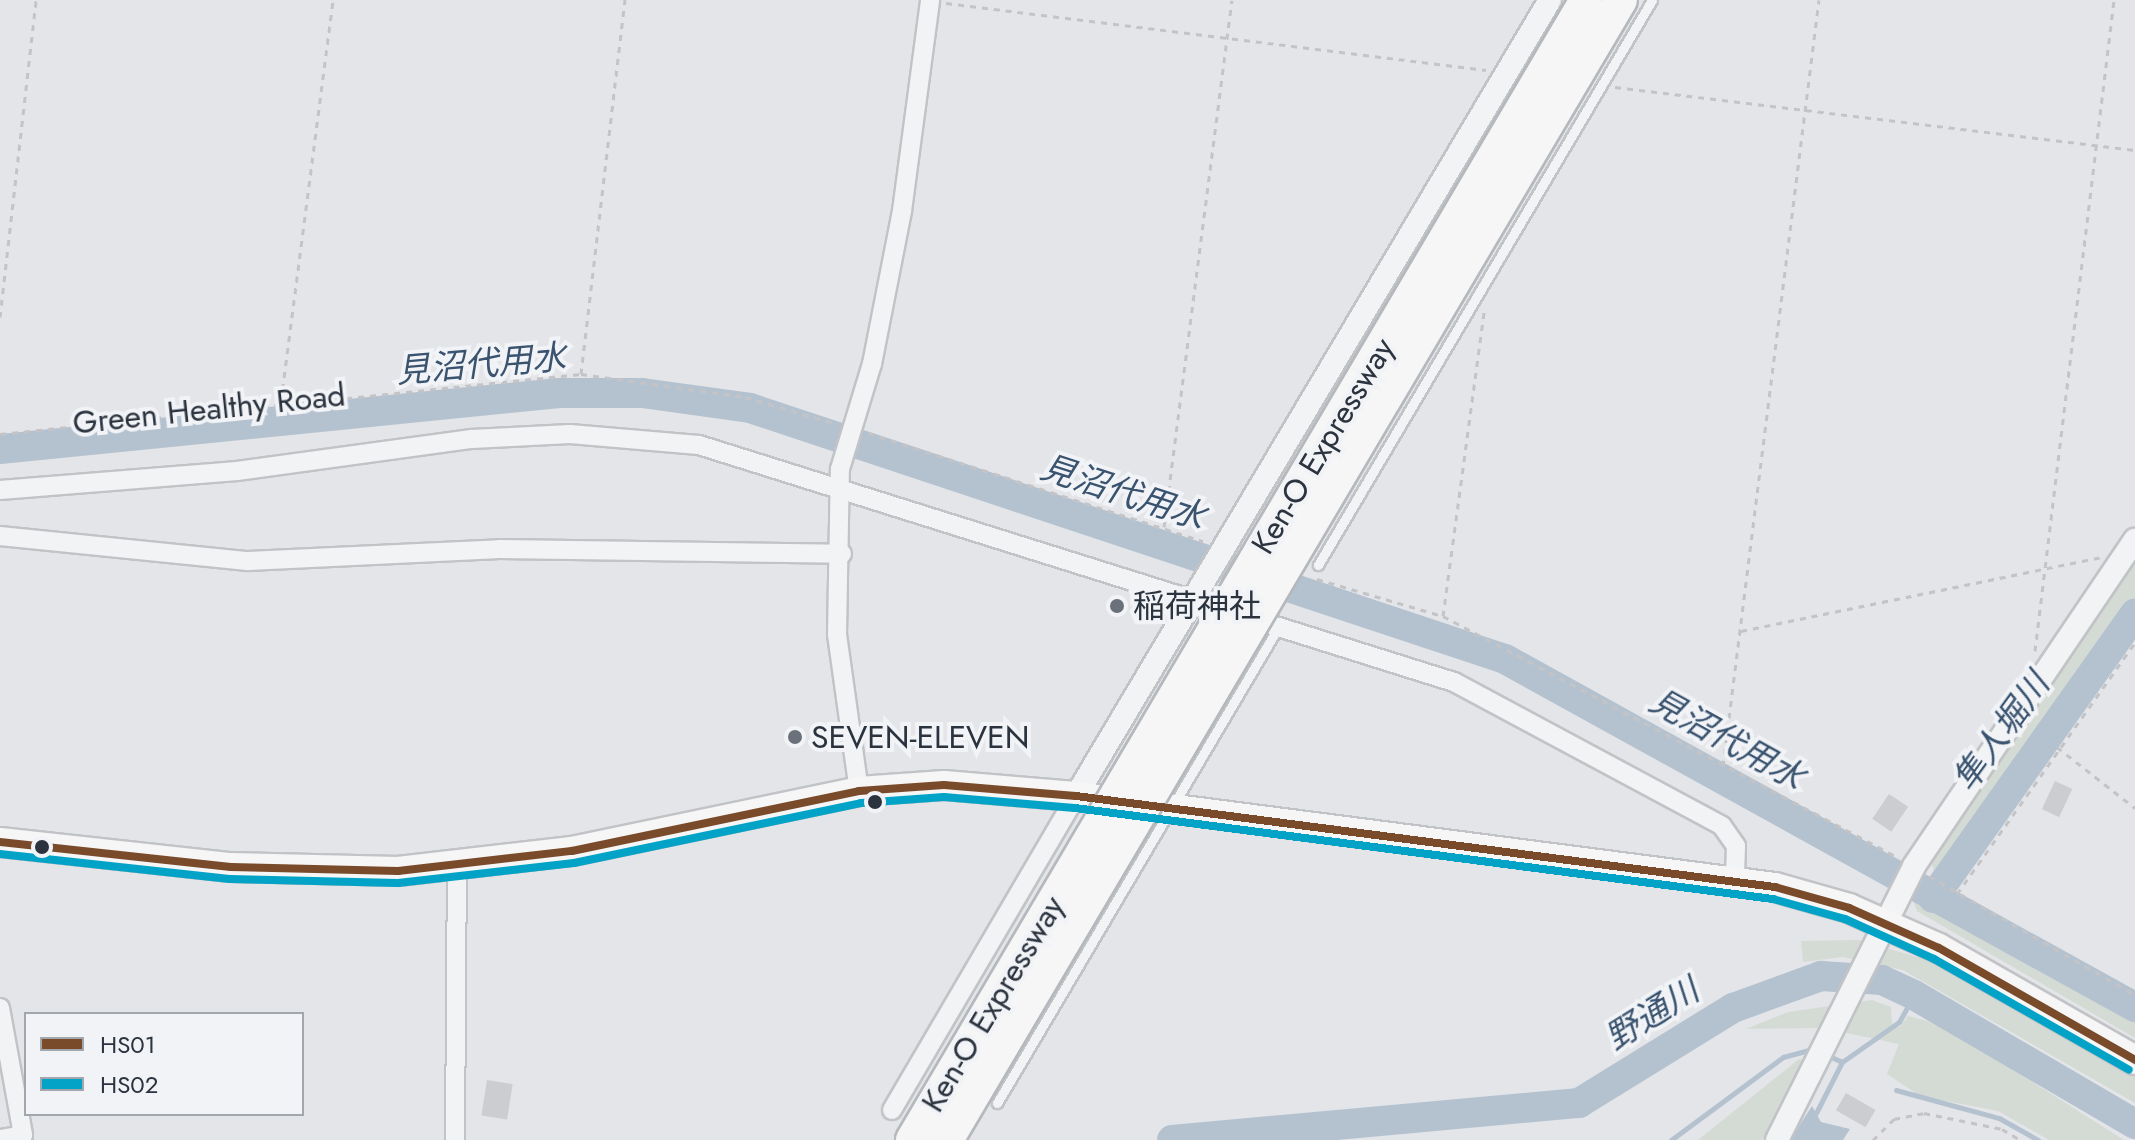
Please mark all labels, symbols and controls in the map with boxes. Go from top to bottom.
street label: Ken-O Expressway [1243,331,1403,561]
water label: 見沼代用水 [395,336,567,392]
street label: Green Healthy Road [71,376,347,442]
water label: 見沼代用水 [1036,446,1210,538]
place label: 稲荷神社 [1133,587,1261,625]
marker: 稲荷神社 [1108,597,1126,615]
water label: 隼人堀川 [1945,665,2057,799]
water label: 見沼代用水 [1643,680,1811,798]
place label: SEVEN‐ELEVEN [811,718,1029,756]
marker: SEVEN‐ELEVEN [786,728,804,746]
unlabelled marker [867,794,883,810]
unlabelled marker [34,839,50,855]
street label: Ken-O Expressway [913,889,1073,1119]
water label: 野通川 [1598,970,1706,1058]
legend [24,1012,304,1116]
text: HS01 [100,1027,156,1062]
text: HS02 [100,1067,158,1102]

